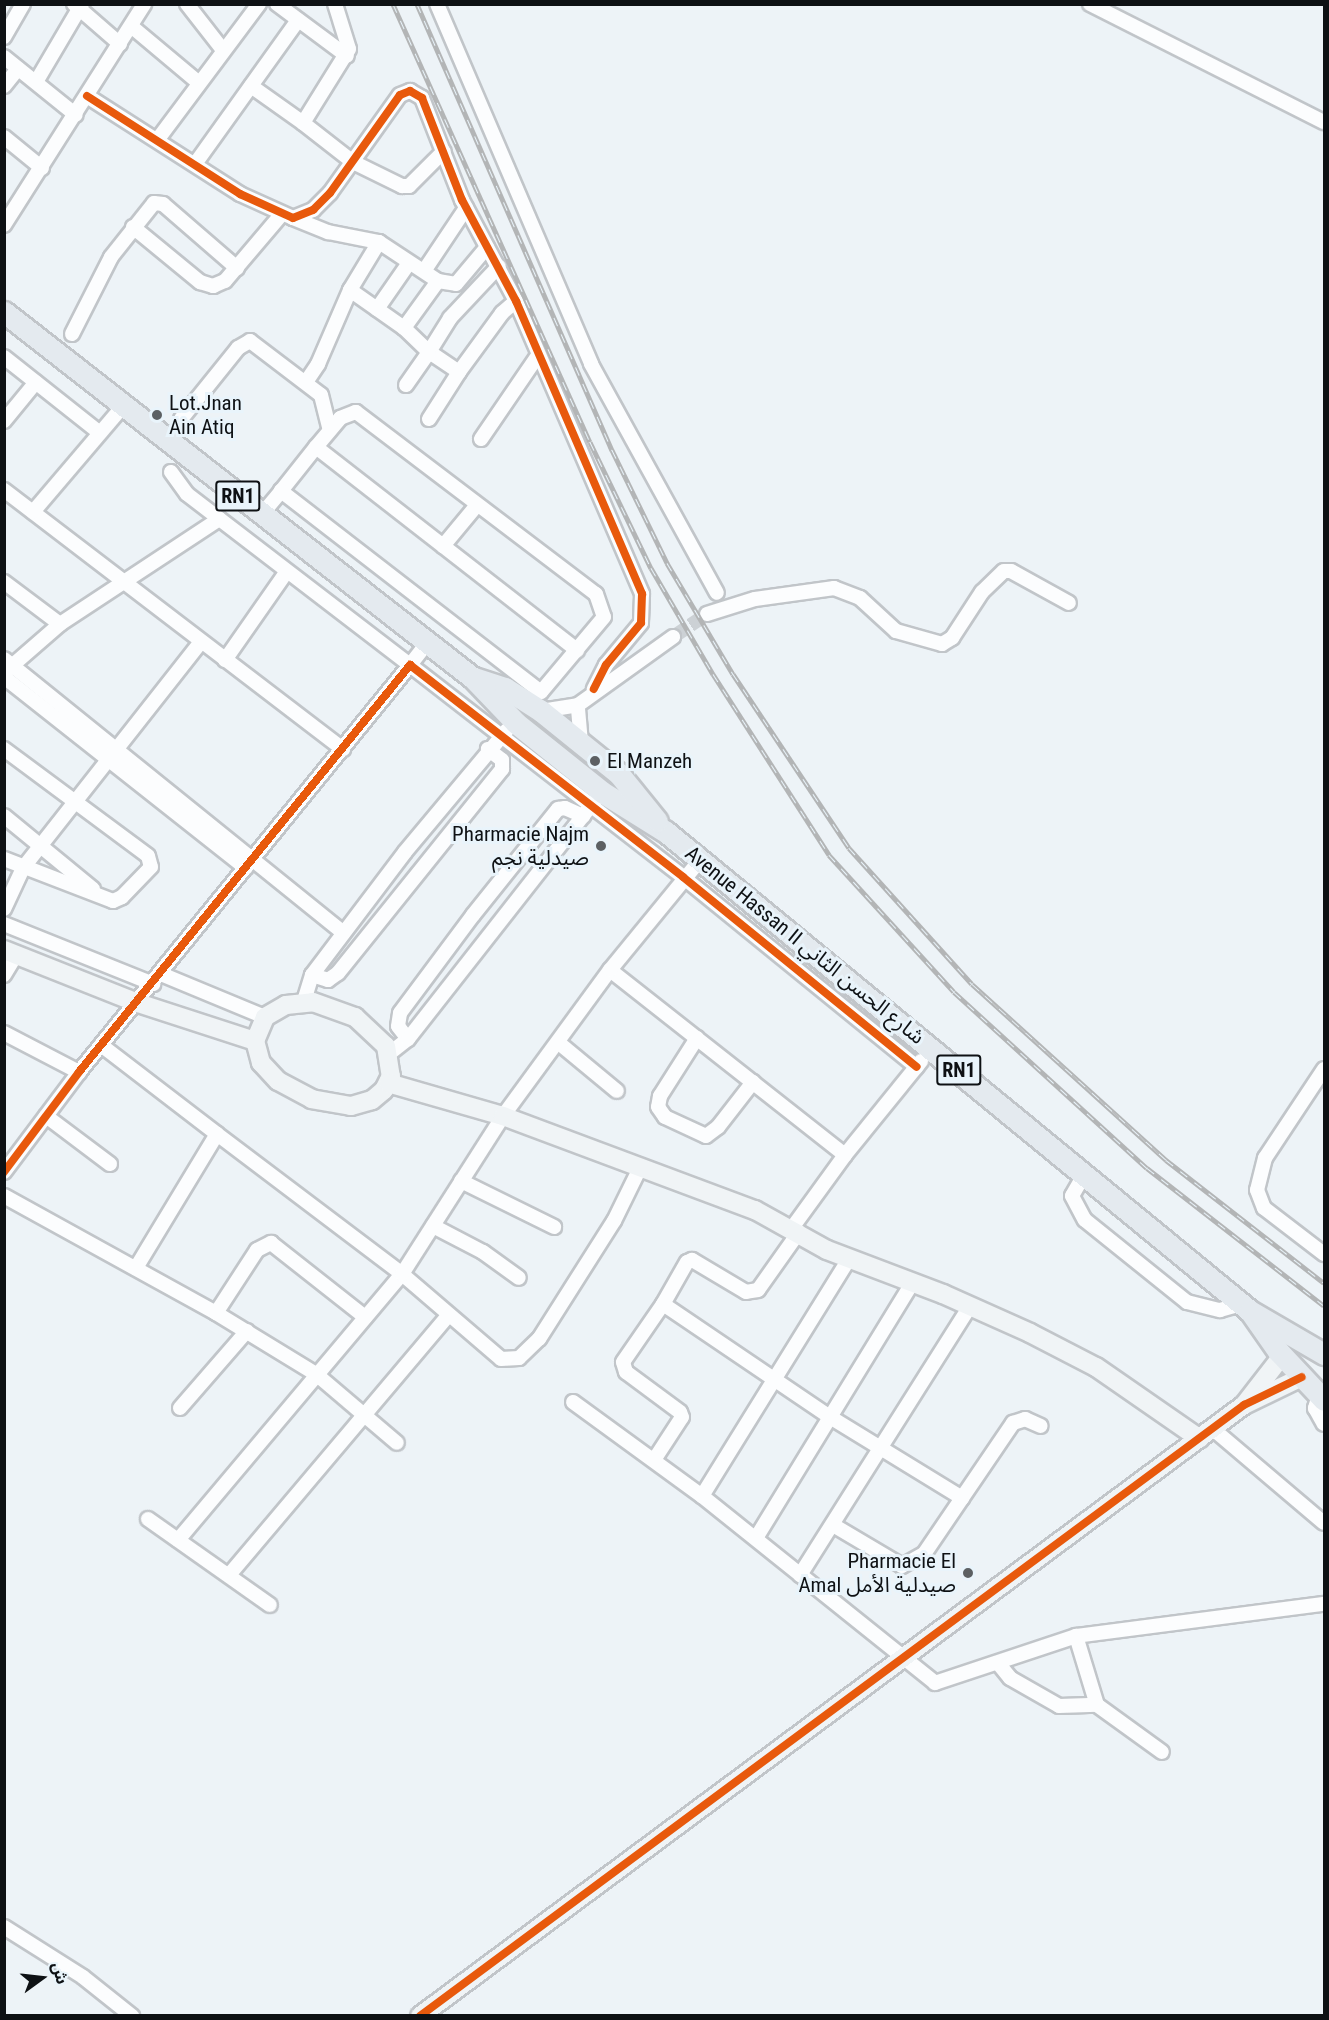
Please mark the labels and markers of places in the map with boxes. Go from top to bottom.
place label: Lot.Jnan Ain Atiq [169,390,242,440]
marker: Lot.Jnan Ain Atiq [150,408,164,422]
place label: El Manzeh [607,748,692,774]
marker: El Manzeh [588,754,602,768]
place label: Pharmacie Najm صيدلية نجم [452,821,589,871]
marker: Pharmacie Najm صيدلية نجم [594,839,608,853]
place label: Pharmacie El Amal صيدلية الأمل [799,1548,956,1598]
marker: Pharmacie El Amal صيدلية الأمل [961,1566,975,1580]

